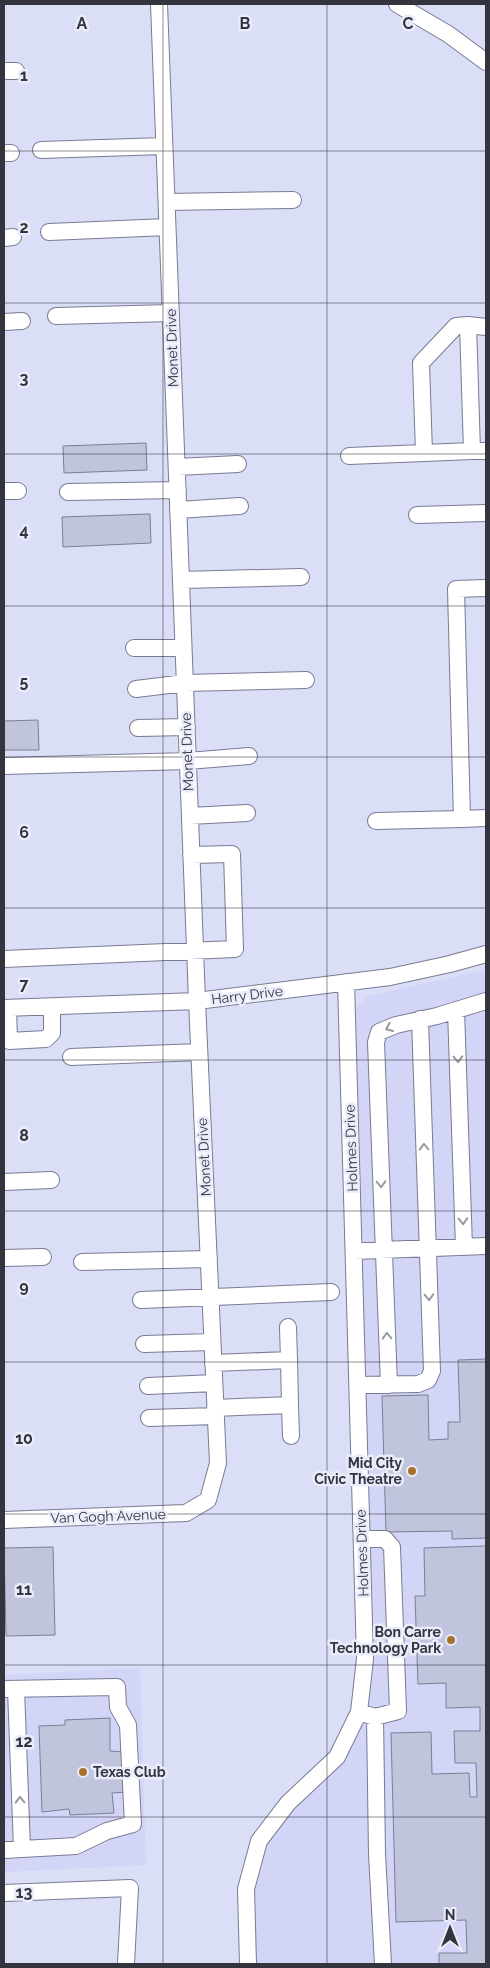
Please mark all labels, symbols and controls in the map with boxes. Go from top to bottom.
text: A [77,14,88,33]
text: B [240,14,251,33]
text: C [403,14,414,33]
text: 1 [20,66,28,85]
text: 2 [19,218,29,237]
street label: Monet Drive [163,309,181,387]
text: 3 [20,369,29,388]
text: 4 [19,521,29,540]
text: 5 [20,672,29,691]
street label: Monet Drive [178,713,196,791]
text: 6 [19,823,29,842]
text: 7 [20,975,29,994]
street label: Harry Drive [210,983,284,1007]
one-way arrow [385,1021,394,1032]
one-way arrow [453,1055,463,1063]
street label: Holmes Drive [341,1104,361,1192]
street label: Monet Drive [194,1117,214,1197]
text: 8 [19,1126,29,1145]
one-way arrow [418,1143,429,1151]
one-way arrow [376,1180,386,1188]
one-way arrow [458,1217,469,1225]
text: 9 [19,1277,29,1296]
one-way arrow [423,1293,434,1301]
one-way arrow [381,1332,392,1340]
text: 10 [15,1429,33,1448]
place label: Mid City Civic Theatre [314,1455,403,1487]
marker: Mid City Civic Theatre [406,1465,418,1477]
street label: Van Gogh Avenue [50,1506,166,1526]
street label: Holmes Drive [352,1509,372,1597]
text: 11 [16,1580,32,1599]
place label: Bon Carre Technology Park [330,1624,442,1656]
marker: Bon Carre Technology Park [445,1634,457,1646]
text: 12 [16,1732,32,1751]
place label: Texas Club [93,1764,166,1780]
marker: Texas Club [77,1766,89,1778]
one-way arrow [15,1796,26,1804]
text: 13 [16,1883,32,1902]
north arrow [425,1903,475,1953]
text: N [445,1907,455,1923]

